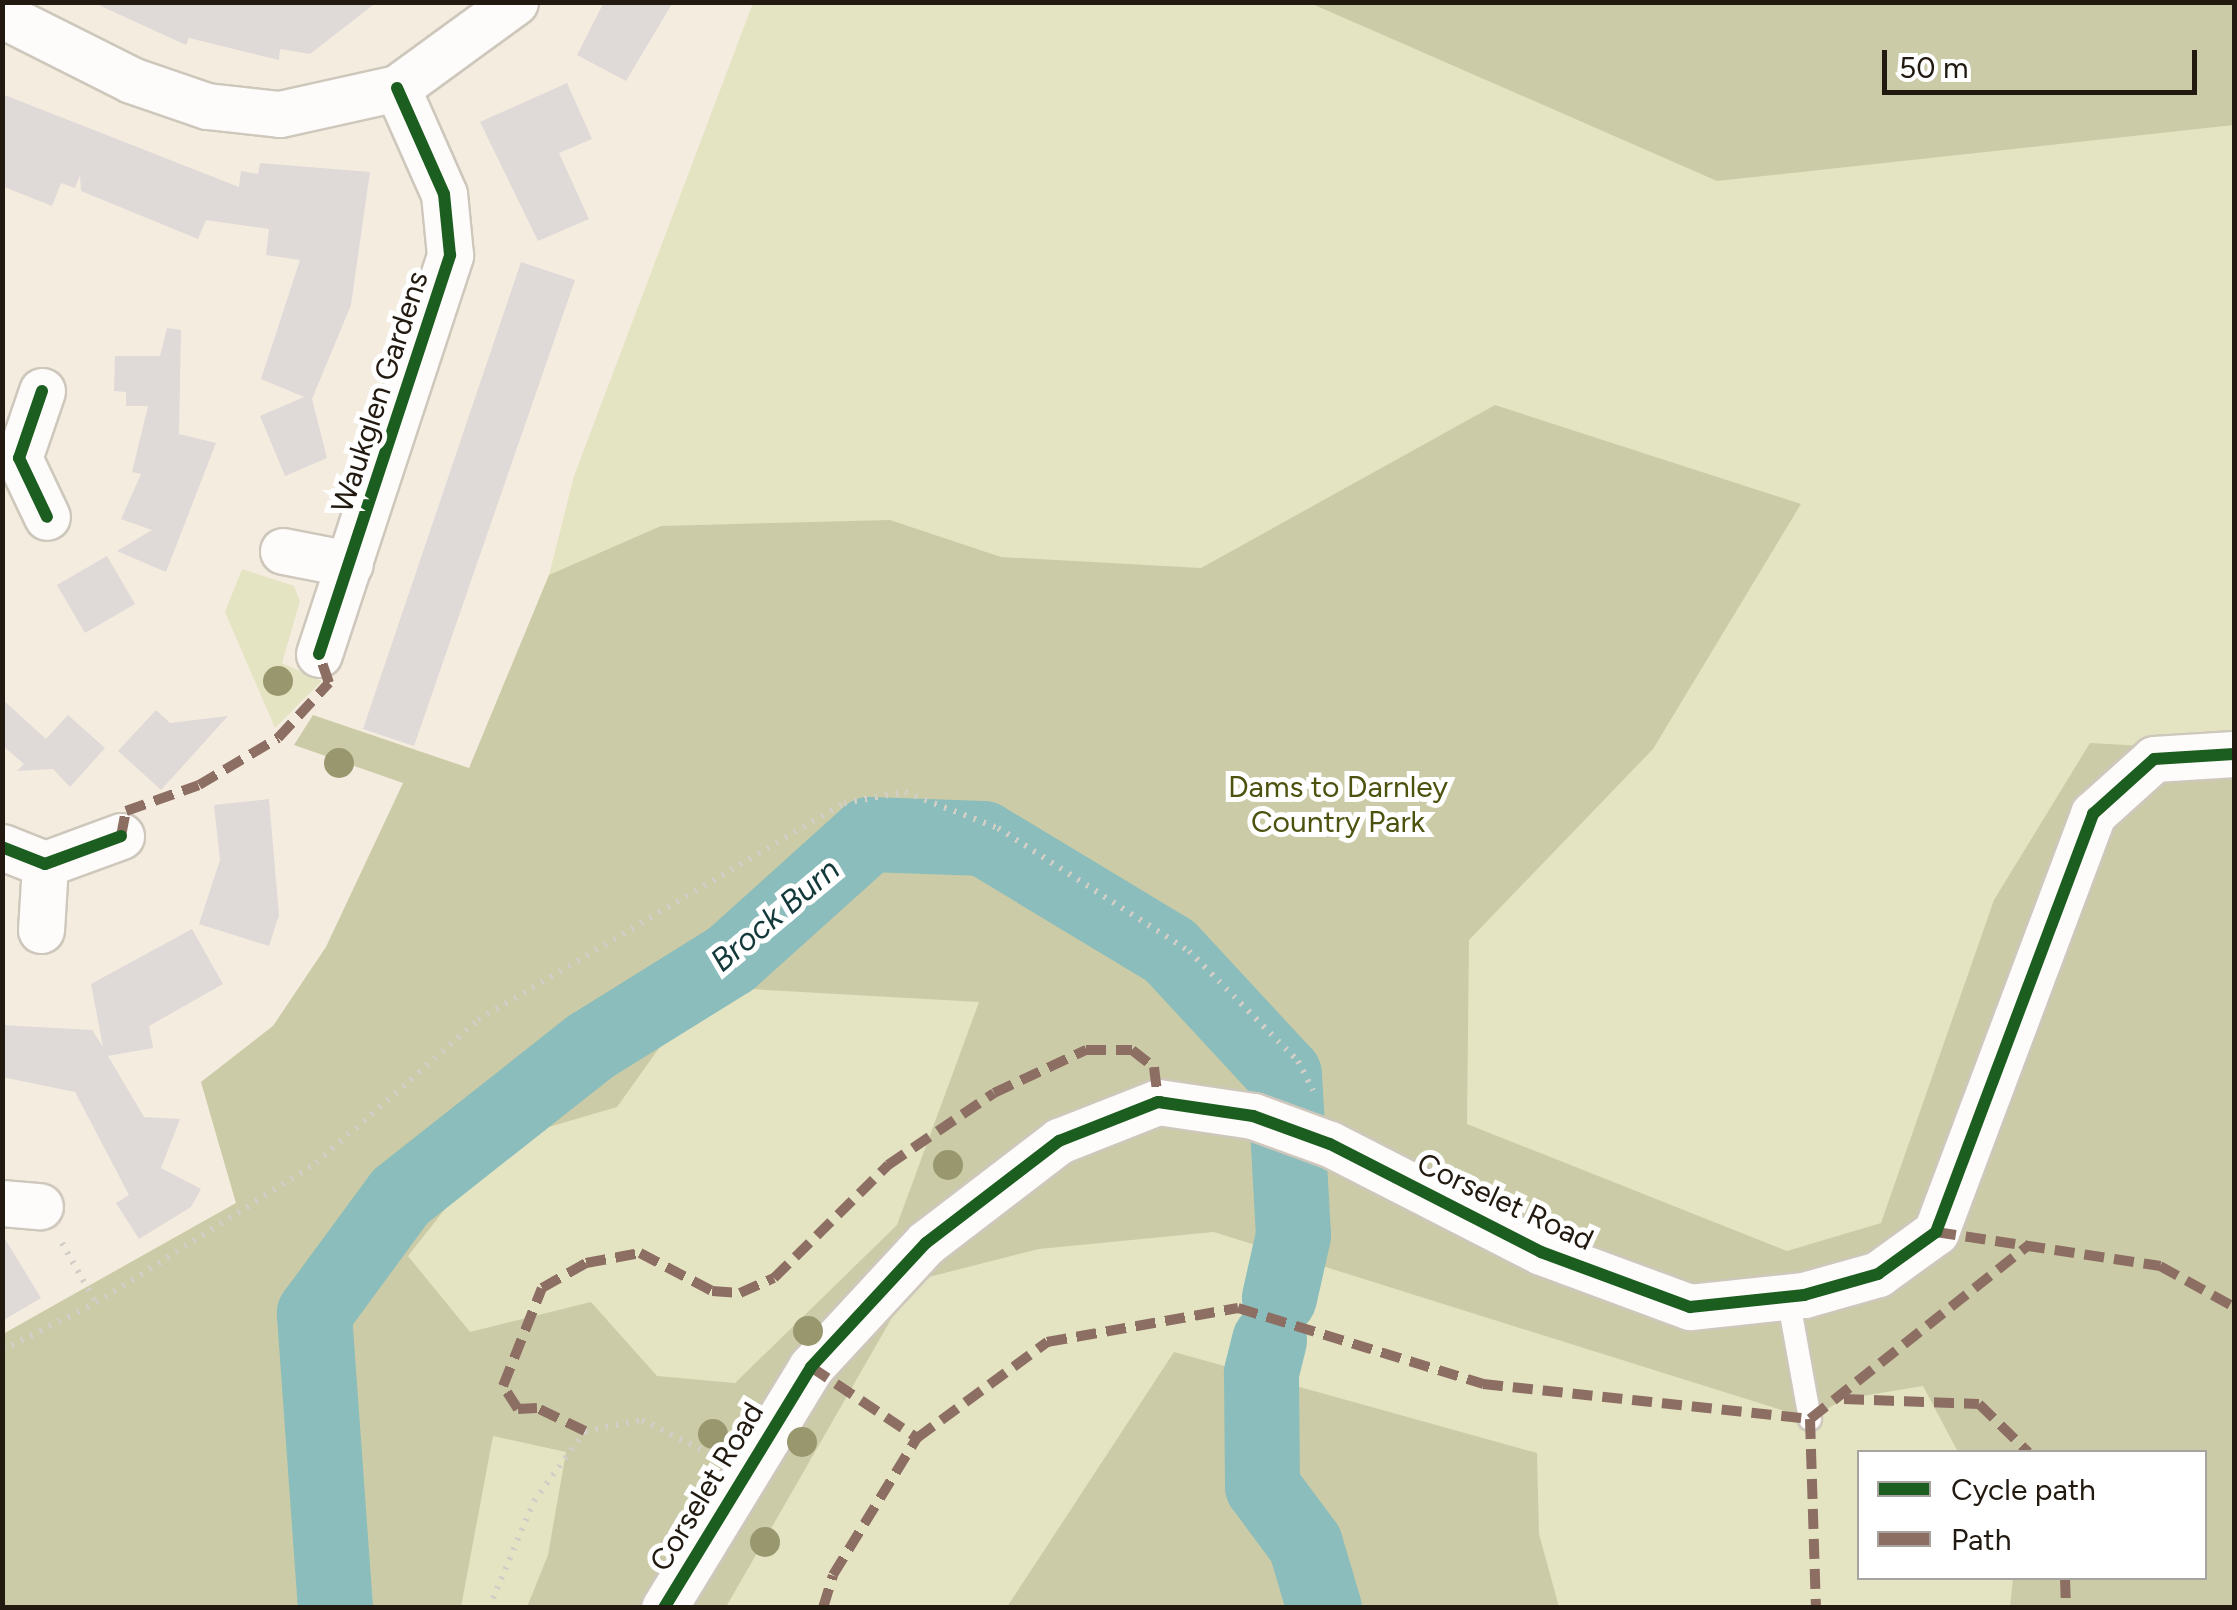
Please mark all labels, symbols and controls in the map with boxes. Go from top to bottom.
scale bar [1887,30,2202,92]
text: 50 m [1899,49,1968,86]
street label: Waukglen Gardens [324,267,436,517]
park label: Dams to Darnley Country Park [1228,769,1448,840]
water label: Brock Burn [703,850,847,980]
street label: Corselet Road [1411,1145,1599,1259]
street label: Corselet Road [643,1396,771,1578]
legend [1857,1450,2207,1580]
text: Cycle path [1951,1471,2096,1508]
text: Path [1951,1521,2011,1558]

